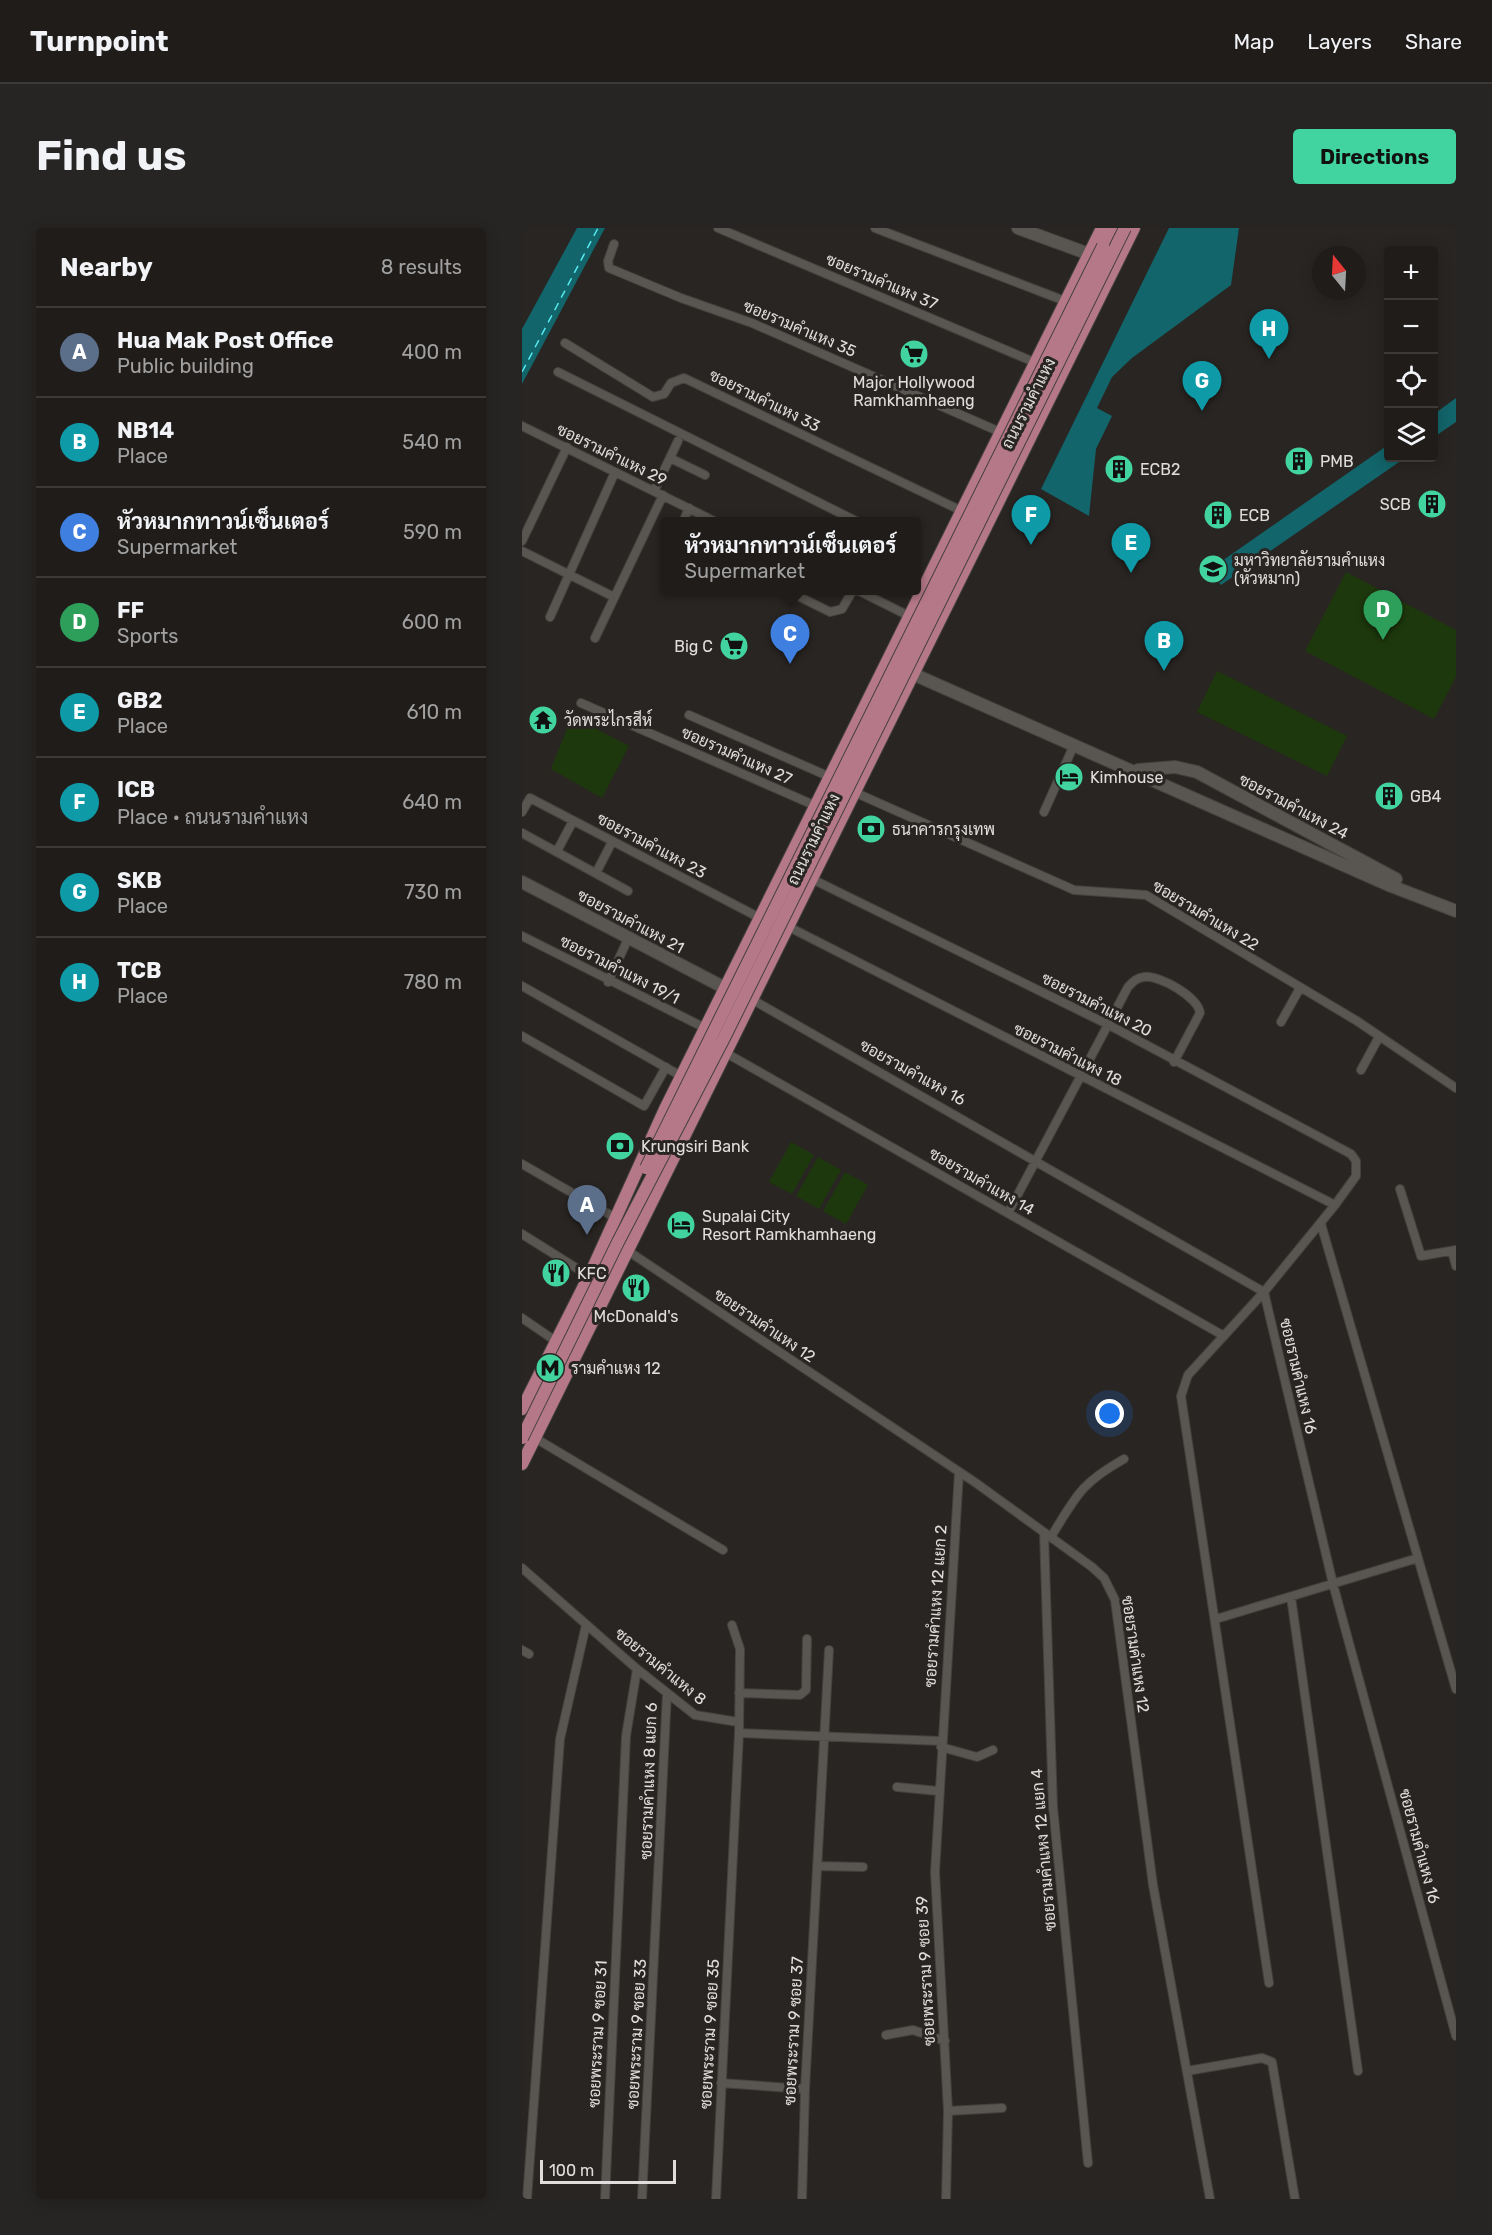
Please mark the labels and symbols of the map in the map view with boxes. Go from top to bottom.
north arrow [1312,246,1366,300]
street label: ซอยรามคำแหง 37 [823,249,941,314]
street label: ซอยรามคำแหง 35 [740,296,859,361]
pin: H [1250,310,1288,359]
supermarket icon: Major Hollywood Ramkhamhaeng [898,338,930,370]
street label: ถนนรามคำแหง [997,355,1059,452]
pin: G [1182,362,1222,411]
street label: ซอยรามคำแหง 33 [706,365,823,436]
place label: Major Hollywood Ramkhamhaeng [853,373,975,410]
street label: ซอยรามคำแหง 29 [553,419,670,489]
building icon: PMB [1283,445,1315,477]
place label: PMB [1320,452,1354,471]
building icon: ECB2 [1103,453,1135,485]
place label: ECB2 [1140,460,1180,479]
building icon: SCB [1416,488,1448,520]
place label: SCB [1380,495,1411,514]
pin: F [1012,496,1050,545]
building icon: ECB [1202,499,1234,531]
place label: ECB [1239,506,1270,525]
pin: E [1112,524,1150,573]
place label: มหาวิทยาลัยรามคำแหง (หัวหมาก) [1234,550,1385,588]
school or university icon: มหาวิทยาลัยรามคำแหง (หัวหมาก) [1197,553,1229,585]
pin: D [1364,590,1402,640]
pin: C [770,614,810,664]
pin: B [1144,622,1184,671]
supermarket icon: Big C [718,630,750,662]
place label: Big C [674,637,713,656]
temple icon: วัดพระไกรสีห์ [527,704,559,736]
place label: วัดพระไกรสีห์ [564,708,652,730]
street label: ซอยรามคำแหง 27 [678,723,795,788]
hotel icon: Kimhouse [1053,761,1085,793]
place label: Kimhouse [1090,768,1163,787]
street label: ซอยรามคำแหง 24 [1236,770,1352,843]
building icon: GB4 [1373,780,1405,812]
place label: GB4 [1410,787,1442,806]
street label: ถนนรามคำแหง [783,791,844,888]
street label: ซอยรามคำแหง 23 [594,809,710,882]
bank icon: ธนาคารกรุงเทพ [855,813,887,845]
place label: ธนาคารกรุงเทพ [892,820,995,841]
street label: ซอยรามคำแหง 22 [1149,876,1262,955]
street label: ซอยรามคำแหง 21 [574,885,687,958]
street label: ซอยรามคำแหง 19/1 [557,931,683,1008]
street label: ซอยรามคำแหง 20 [1038,968,1155,1040]
street label: ซอยรามคำแหง 18 [1011,1019,1125,1090]
street label: ซอยรามคำแหง 16 [856,1035,969,1110]
bank icon: Krungsiri Bank [604,1130,636,1162]
place label: Krungsiri Bank [641,1137,750,1156]
street label: ซอยรามคำแหง 14 [926,1144,1038,1219]
pin: A [568,1186,606,1235]
place label: Supalai City Resort Ramkhamhaeng [702,1207,876,1244]
hotel icon: Supalai City Resort Ramkhamhaeng [665,1209,697,1241]
restaurant icon: KFC [540,1257,572,1289]
place label: KFC [577,1264,607,1283]
restaurant icon: McDonald's [620,1272,652,1304]
street label: ซอยรามคำแหง 12 [710,1285,819,1366]
place label: McDonald's [594,1307,678,1326]
street label: ซอยรามคำแหง 16 [1276,1316,1321,1436]
metro station icon: รามคำแหง 12 [534,1352,566,1384]
place label: รามคำแหง 12 [571,1359,661,1378]
your location [1095,1399,1124,1428]
street label: ซอยรามคำแหง 12 แยก 2 [920,1524,951,1688]
street label: ซอยรามคำแหง 12 [1118,1594,1153,1714]
street label: ซอยรามคำแหง 8 [611,1624,710,1709]
street label: ซอยรามคำแหง 8 แยก 6 [636,1702,661,1860]
street label: ซอยรามคำแหง 12 แยก 4 [1027,1768,1060,1932]
street label: ซอยรามคำแหง 16 [1395,1787,1444,1906]
street label: ซอยพระราม 9 ซอย 39 [912,1895,939,2047]
street label: ซอยพระราม 9 ซอย 37 [780,1956,807,2106]
street label: ซอยพระราม 9 ซอย 33 [623,1958,650,2110]
street label: ซอยพระราม 9 ซอย 35 [696,1958,723,2110]
street label: ซอยพระราม 9 ซอย 31 [584,1960,611,2108]
scale bar [540,2157,676,2184]

